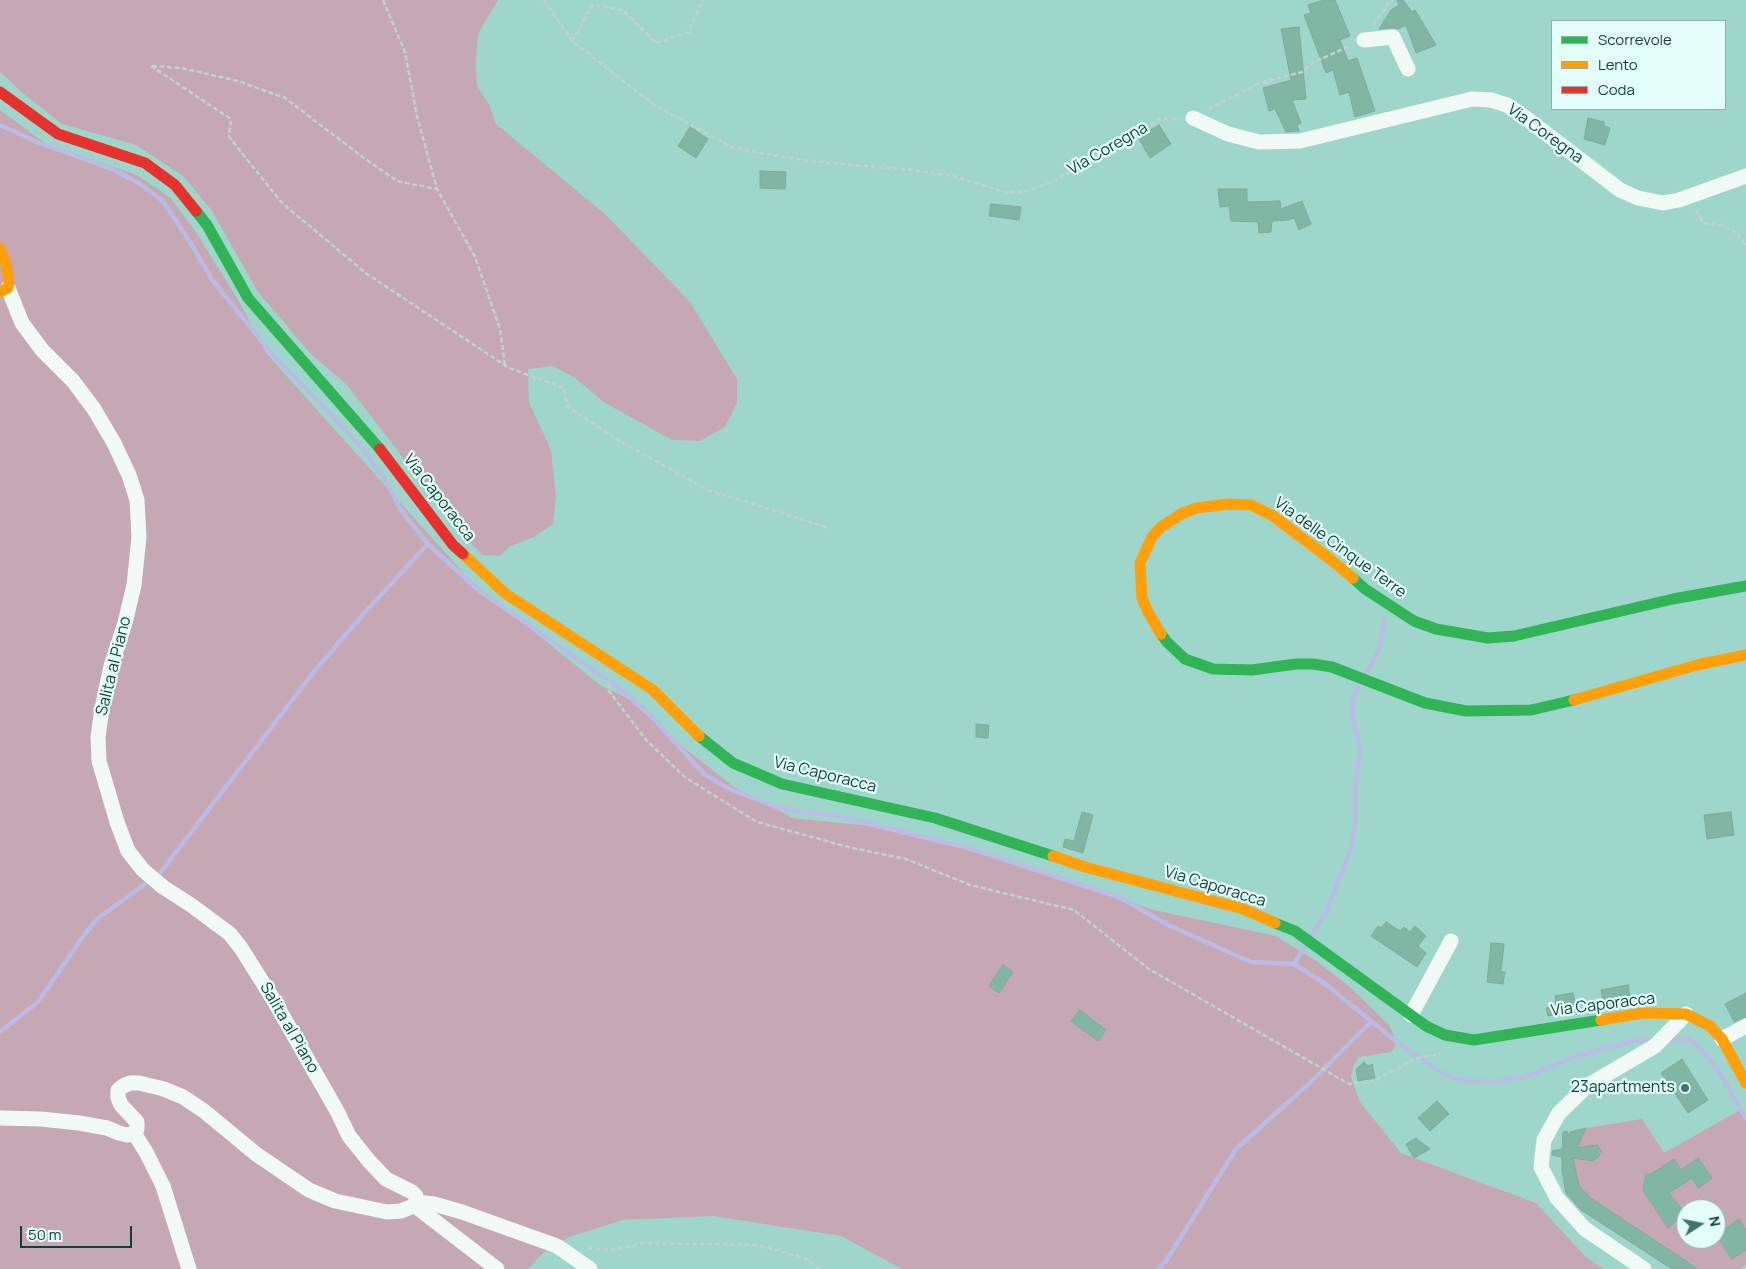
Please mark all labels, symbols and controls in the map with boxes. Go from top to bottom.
legend [1551,20,1726,110]
text: Scorrevole [1598,29,1672,50]
text: Lento [1598,54,1638,75]
text: Coda [1598,79,1635,100]
street label: Via Coregna [1503,100,1587,168]
street label: Via Coregna [1065,118,1151,180]
street label: Via Caporacca [399,451,479,545]
street label: Via delle Cinque Terre [1270,494,1410,602]
street label: Salita al Piano [92,614,136,718]
street label: Via Caporacca [772,753,878,797]
street label: Via Caporacca [1162,862,1268,912]
street label: Salita al Piano [255,979,323,1077]
street label: Via Caporacca [1550,989,1656,1021]
place label: 23apartments [1571,1078,1675,1098]
marker: 23apartments [1679,1082,1691,1094]
north arrow [1676,1199,1726,1249]
text: N [1705,1214,1726,1228]
scale bar [22,1216,135,1248]
text: 50 m [28,1224,62,1245]

